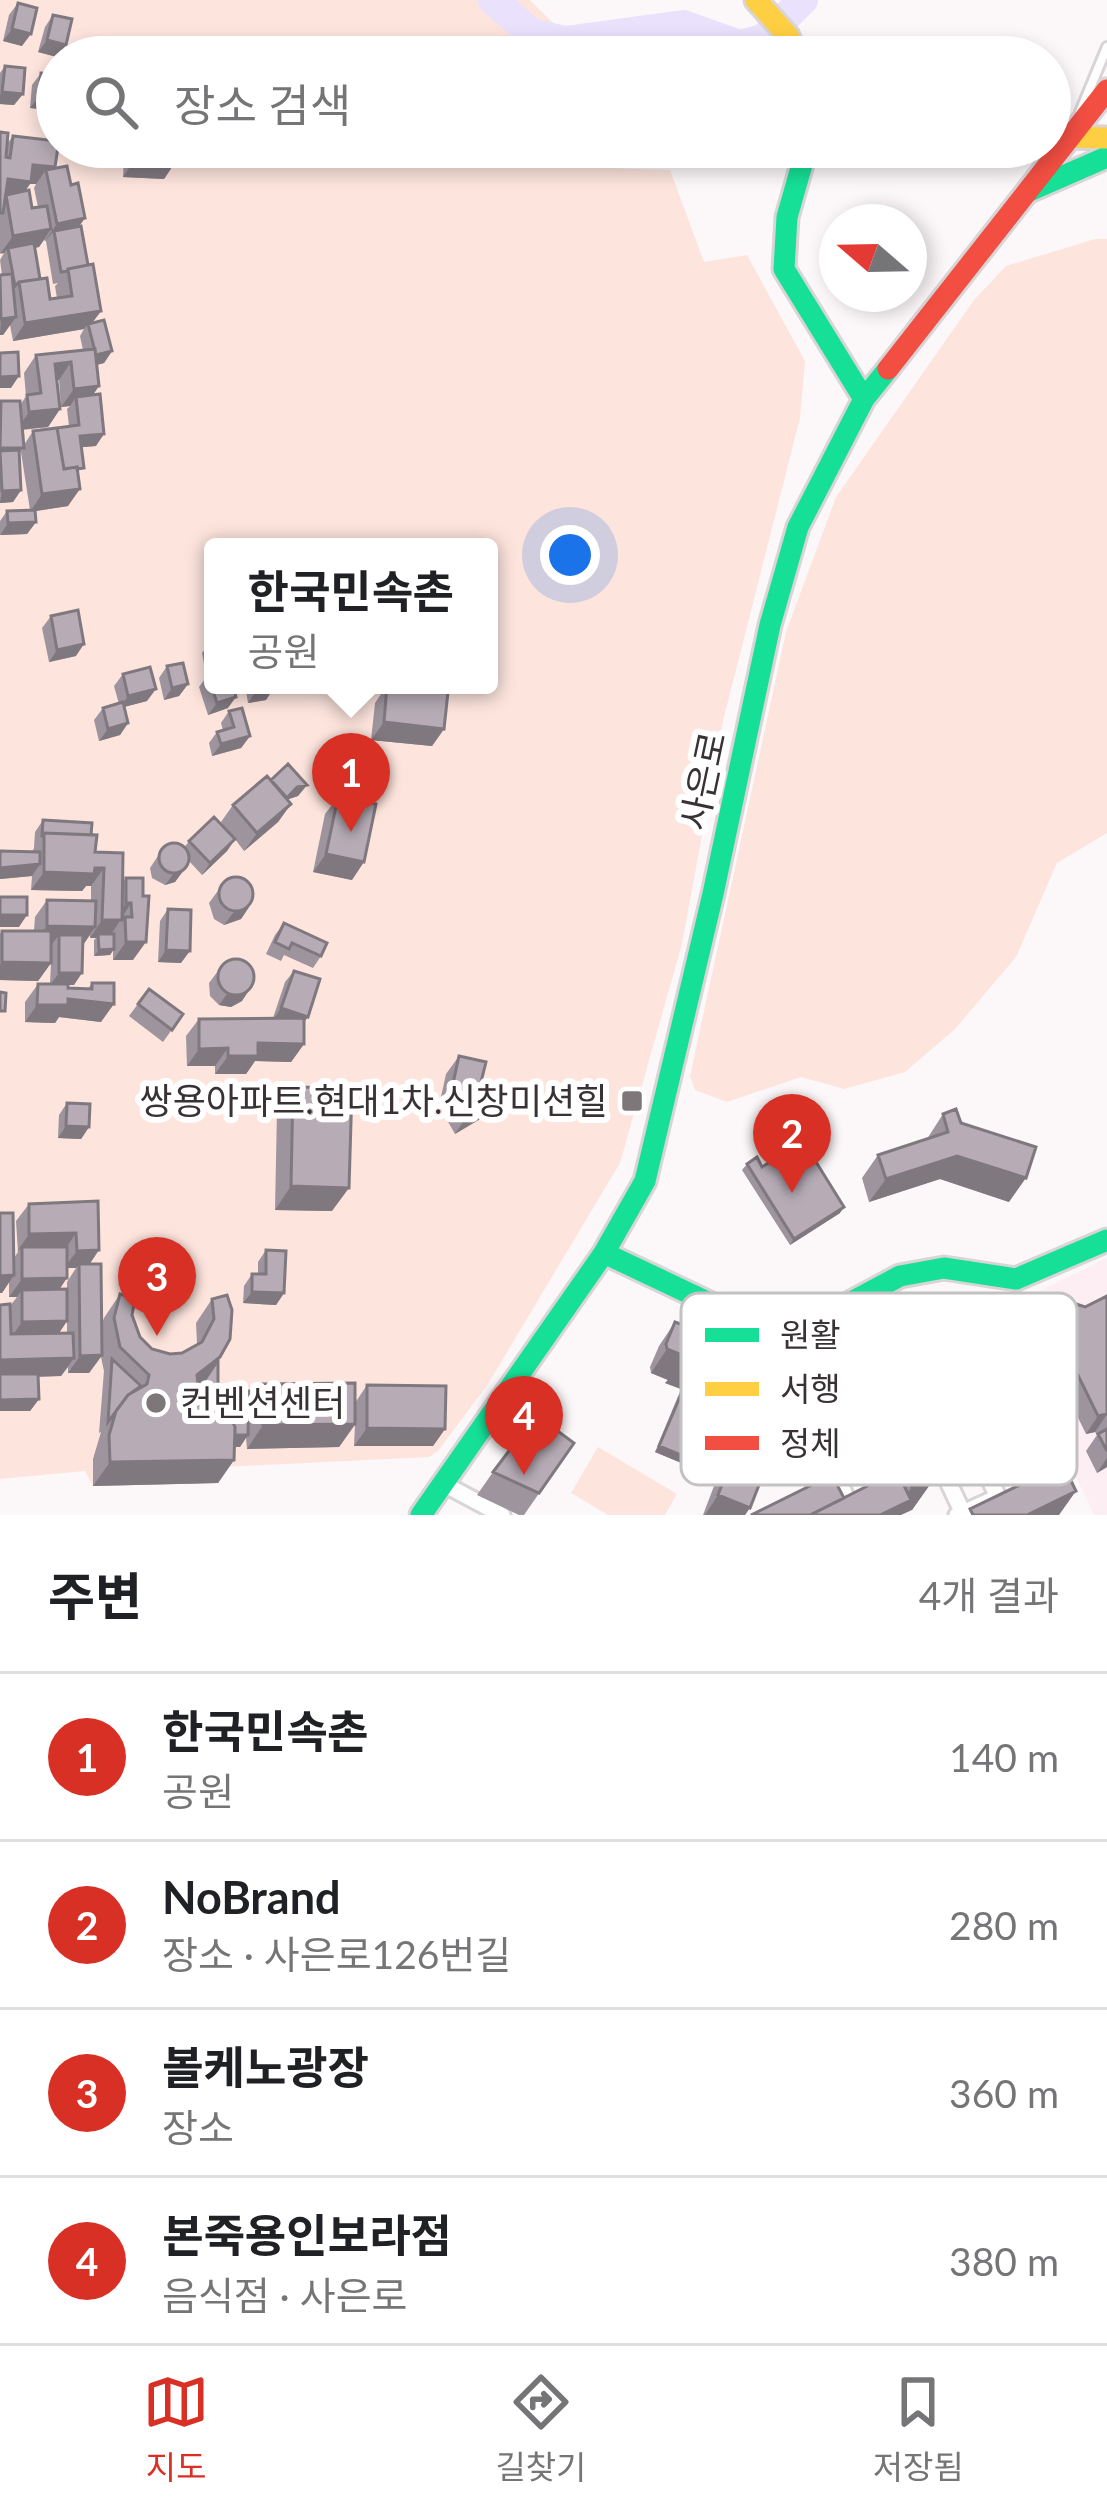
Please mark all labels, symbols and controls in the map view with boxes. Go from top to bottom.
search box [36,36,1071,168]
icon: search [78,69,144,135]
text: 장소 검색 [174,78,351,132]
north arrow [819,204,927,312]
your location [540,525,600,585]
popup [204,538,498,694]
text: 한국민속촌 [247,564,455,618]
text: 공원 [247,628,319,674]
street label: 사은로 [670,728,734,834]
pin: 1 [312,733,390,832]
place label: 쌍용아파트.현대1차.신창미션힐 [140,1078,608,1122]
marker: 쌍용아파트.현대1차.신창미션힐 [619,1088,645,1114]
pin: 2 [753,1094,831,1193]
pin: 3 [118,1237,196,1336]
legend [681,1293,1077,1485]
text: 원활 [780,1314,841,1354]
text: 서행 [780,1368,841,1408]
pin: 4 [485,1376,563,1475]
place label: 컨벤션센터 [180,1380,346,1424]
marker: 컨벤션센터 [143,1390,169,1416]
text: 정체 [780,1422,841,1462]
text: 주변 [48,1565,142,1626]
text: 4개 결과 [919,1572,1059,1618]
text: 한국민속촌 [162,1704,369,1758]
text: 1 [76,1734,98,1780]
text: 140 m [949,1734,1059,1780]
text: 공원 [162,1768,234,1814]
text: NoBrand [162,1870,341,1924]
text: 2 [76,1902,98,1948]
text: 280 m [949,1902,1059,1948]
text: 장소 · 사은로126번길 [162,1931,511,1977]
text: 볼케노광장 [162,2040,369,2094]
text: 3 [76,2070,98,2116]
text: 360 m [949,2070,1059,2116]
text: 장소 [162,2104,234,2150]
text: 본죽용인보라점 [162,2208,452,2262]
text: 4 [76,2238,98,2284]
text: 380 m [949,2238,1059,2284]
text: 음식점 · 사은로 [162,2272,407,2318]
tab: 지도 [143,2369,209,2489]
tab: 길찾기 [495,2369,586,2489]
tab: 저장됨 [873,2369,964,2489]

